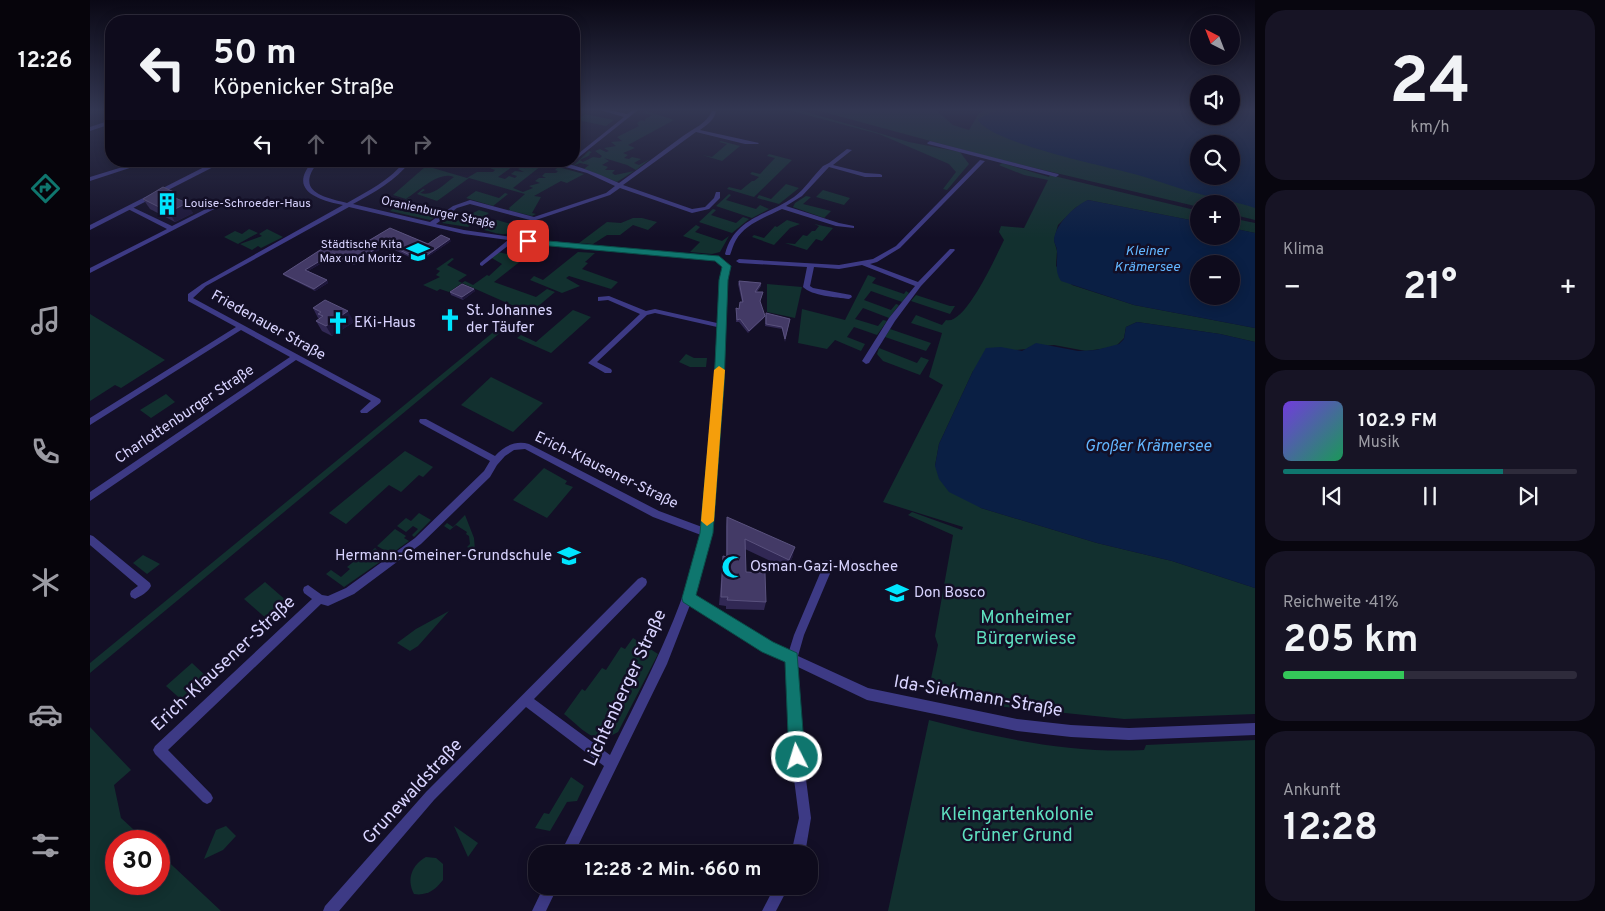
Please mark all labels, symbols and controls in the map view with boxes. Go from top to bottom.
north arrow [1190,15,1240,65]
map controls [1190,15,1240,305]
text: 50 m [213,32,297,76]
icon: left [130,35,195,100]
text: 24 [1389,44,1471,126]
text: 12:26 [18,48,72,75]
text: Köpenicker Straße [213,75,394,102]
button: sound [1190,75,1240,125]
text: km/h [1411,118,1449,138]
icon: left [249,130,277,158]
icon: ahead [302,130,330,158]
icon: ahead [355,130,383,158]
icon: right [408,130,436,158]
button: search [1190,135,1240,185]
icon: directions [28,171,63,206]
building icon: Louise-Schroeder-Haus [154,191,180,217]
street label: Oranienburger Straße [379,193,497,233]
button: + [1190,195,1240,245]
place label: Louise-Schroeder-Haus [184,196,311,212]
pin [507,220,549,262]
icon: arrive [514,227,542,255]
place label: Städtische Kita Max und Moritz [319,237,402,267]
school or university icon: Städtische Kita Max und Moritz [405,239,431,265]
text: Klima [1283,240,1324,260]
water label: Kleiner Krämersee [1114,243,1181,276]
button: − [1190,255,1240,305]
text: 21° [1403,264,1457,313]
text: − [1283,271,1301,307]
text: + [1559,271,1577,307]
street label: Friedenauer Straße [207,287,329,365]
place label: St. Johannes der Täufer [466,302,553,338]
icon: music [28,303,63,338]
church icon: St. Johannes der Täufer [437,307,463,333]
church icon: EKi-Haus [325,310,351,336]
place label: EKi-Haus [354,314,416,333]
street label: Charlottenburger Straße [112,361,258,469]
text: 102.9 FM [1358,409,1437,433]
street label: Erich-Klausener-Straße [531,428,681,514]
text: Musik [1358,433,1400,453]
icon: phone [28,434,63,469]
water label: Großer Krämersee [1085,437,1212,457]
icon: previous [1318,482,1346,510]
icon: pause [1416,482,1444,510]
icon: next [1514,482,1542,510]
school or university icon: Hermann-Gmeiner-Grundschule [556,543,582,569]
place label: Hermann-Gmeiner-Grundschule [335,547,552,566]
mosque icon: Osman-Gazi-Moschee [720,554,746,580]
place label: Osman-Gazi-Moschee [750,558,898,577]
icon: climate [28,565,63,600]
school or university icon: Don Bosco [884,580,910,606]
place label: Don Bosco [914,584,985,603]
street label: Erich-Klausener-Straße [147,591,301,737]
text: Reichweite · 41% [1283,593,1399,613]
street label: Lichtenberger Straße [580,606,672,770]
park label: Monheimer Bürgerwiese [976,607,1076,651]
text: 205 km [1283,617,1419,666]
street label: Ida-Siekmann-Straße [892,671,1064,723]
icon: car [28,697,63,732]
position arrow [770,730,822,782]
street label: Grunewaldstraße [358,734,468,850]
text: Ankunft [1283,781,1341,801]
park label: Kleingartenkolonie Grüner Grund [940,804,1094,848]
text: 12:28 [1283,805,1378,854]
icon: filters [28,828,63,863]
speed limit sign: 30 [105,830,170,895]
text: 12:28 · 2 Min. · 660 m [585,858,761,882]

